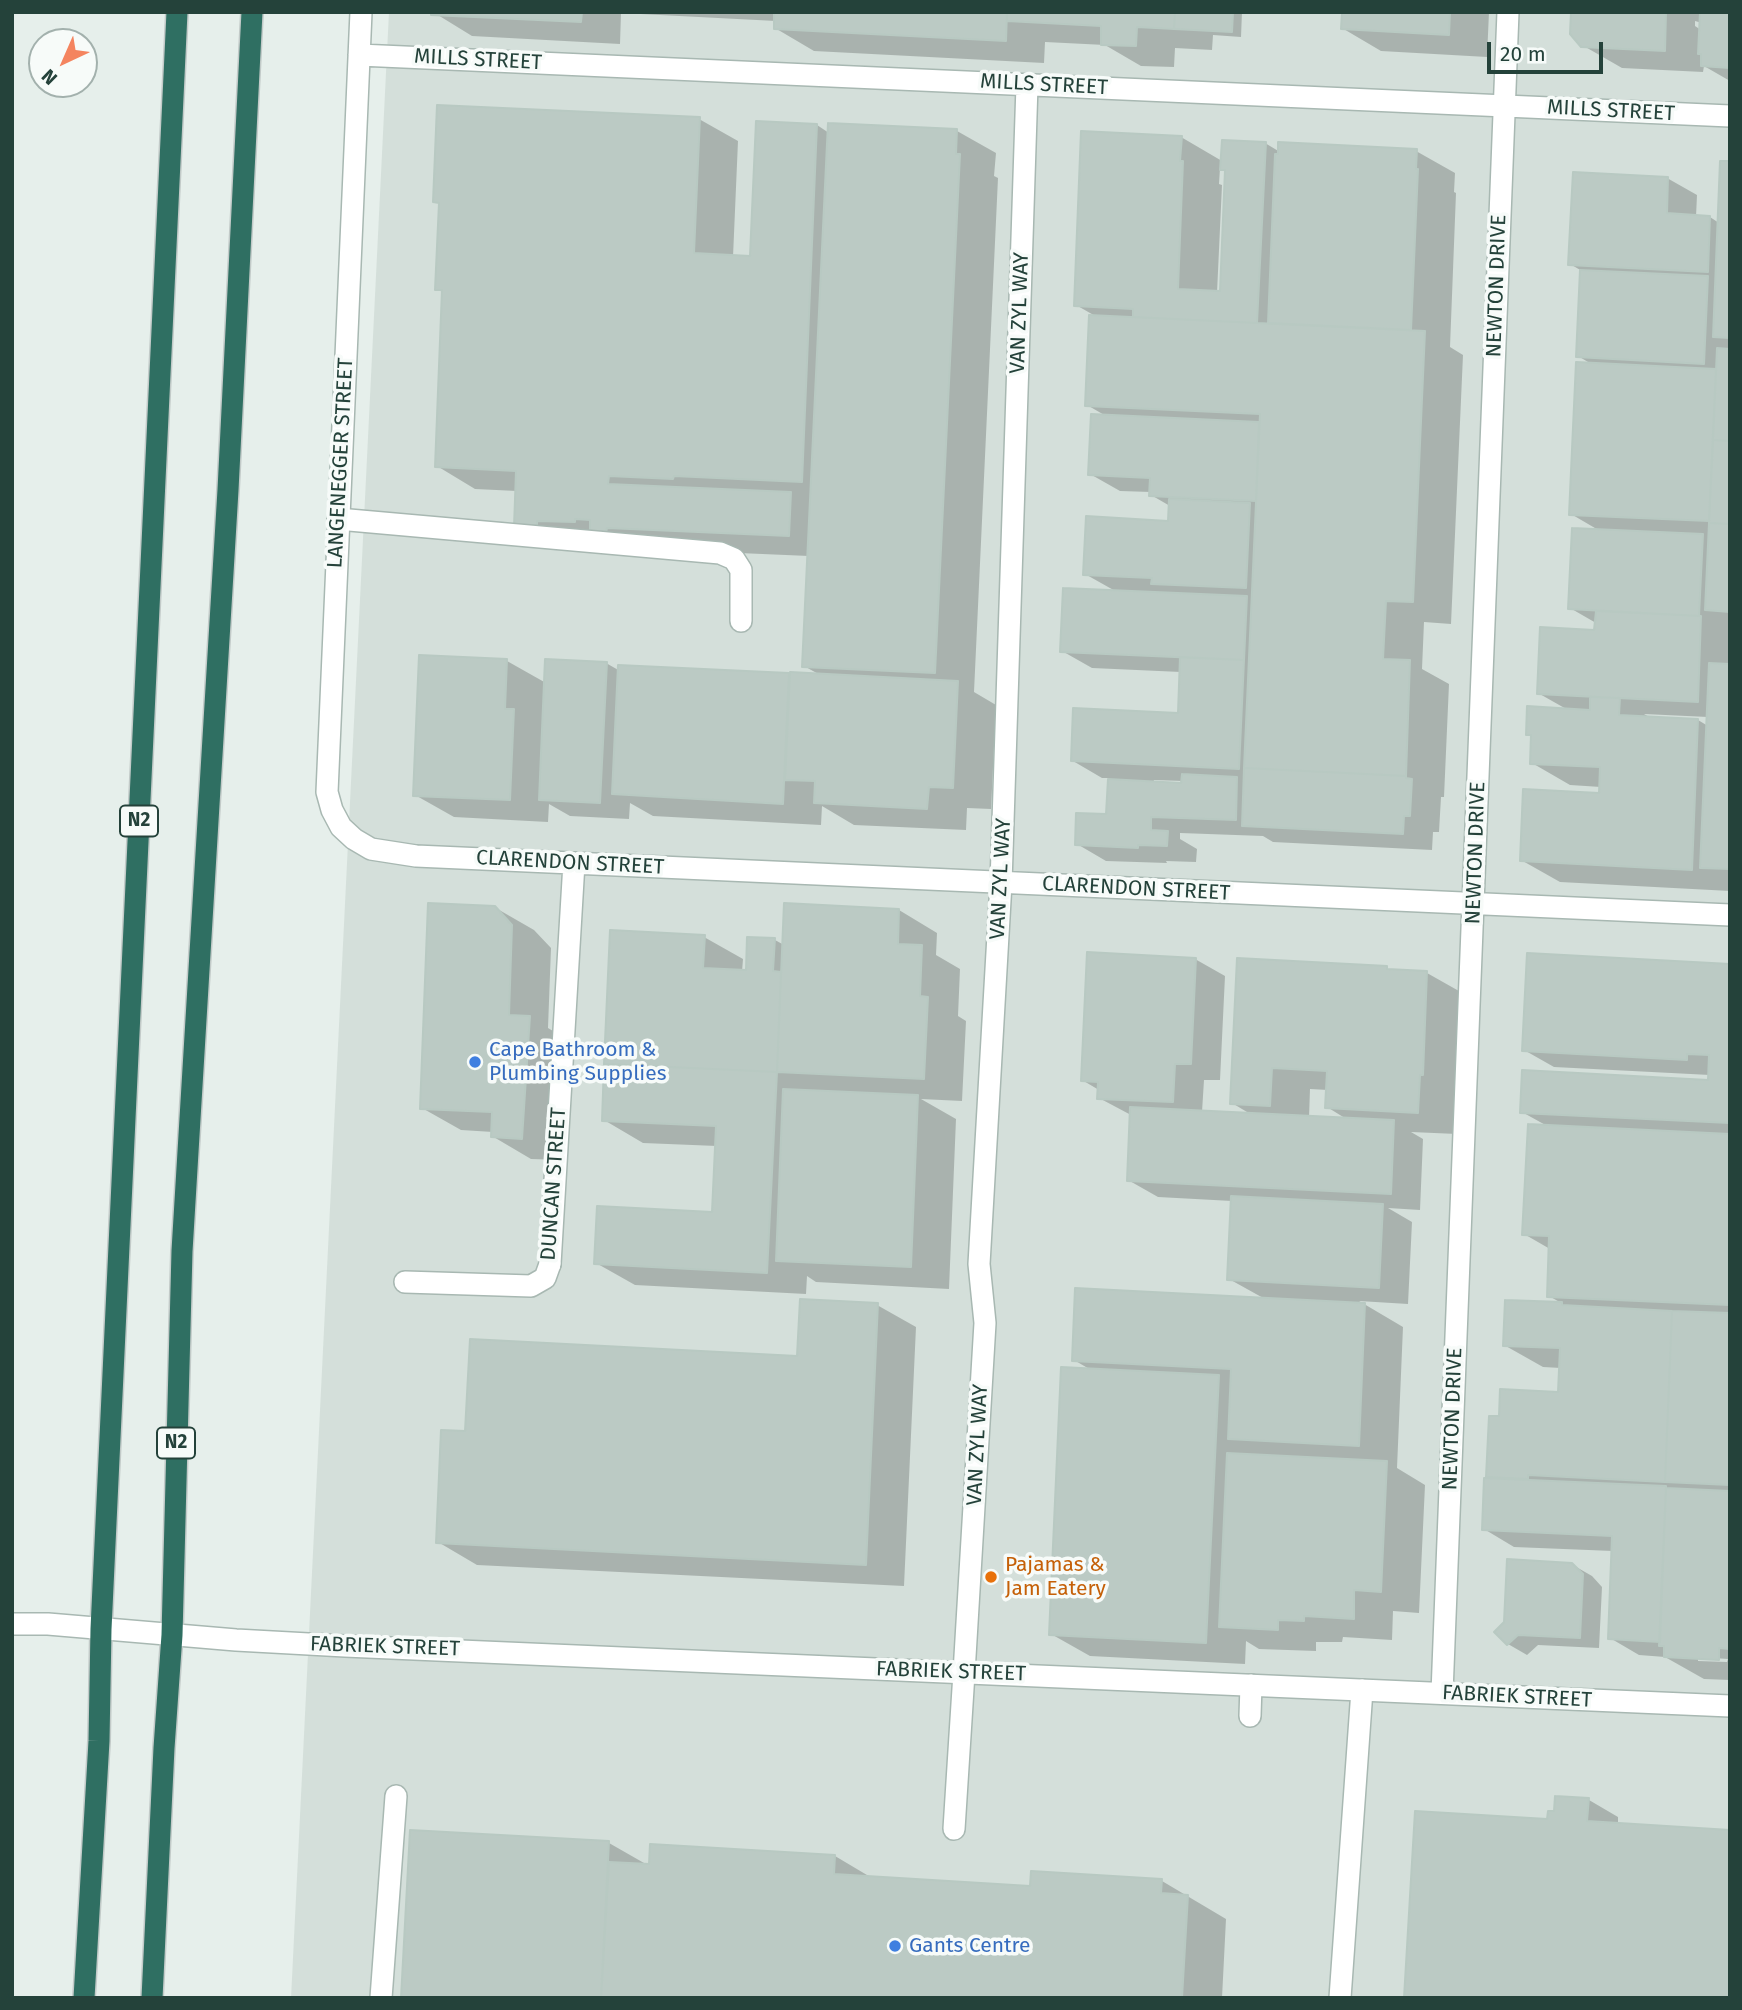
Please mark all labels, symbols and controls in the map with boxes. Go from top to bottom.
north arrow [28,28,98,98]
scale bar [1490,28,1606,72]
text: 20 m [1500,41,1546,67]
street label: MILLS STREET [413,44,543,76]
text: N [37,64,62,90]
street label: MILLS STREET [979,69,1109,101]
street label: MILLS STREET [1546,95,1676,127]
street label: NEWTON DRIVE [1482,214,1512,358]
street label: VAN ZYL WAY [1005,252,1035,374]
street label: LANGENEGGER STREET [323,357,359,569]
street label: NEWTON DRIVE [1461,781,1491,925]
road number: N2 [120,806,158,836]
street label: VAN ZYL WAY [985,818,1017,940]
street label: CLARENDON STREET [475,845,665,881]
street label: CLARENDON STREET [1041,871,1231,907]
place label: Cape Bathroom & Plumbing Supplies [489,1037,666,1087]
marker: Cape Bathroom & Plumbing Supplies [467,1054,483,1070]
street label: DUNCAN STREET [536,1107,572,1261]
street label: NEWTON DRIVE [1438,1347,1468,1491]
street label: VAN ZYL WAY [962,1384,994,1506]
road number: N2 [157,1428,195,1458]
place label: Pajamas & Jam Eatery [1005,1552,1106,1602]
marker: Pajamas & Jam Eatery [983,1569,999,1585]
street label: FABRIEK STREET [310,1632,460,1662]
street label: FABRIEK STREET [876,1657,1026,1687]
street label: FABRIEK STREET [1441,1680,1593,1714]
place label: Gants Centre [909,1933,1031,1959]
marker: Gants Centre [887,1938,903,1954]

